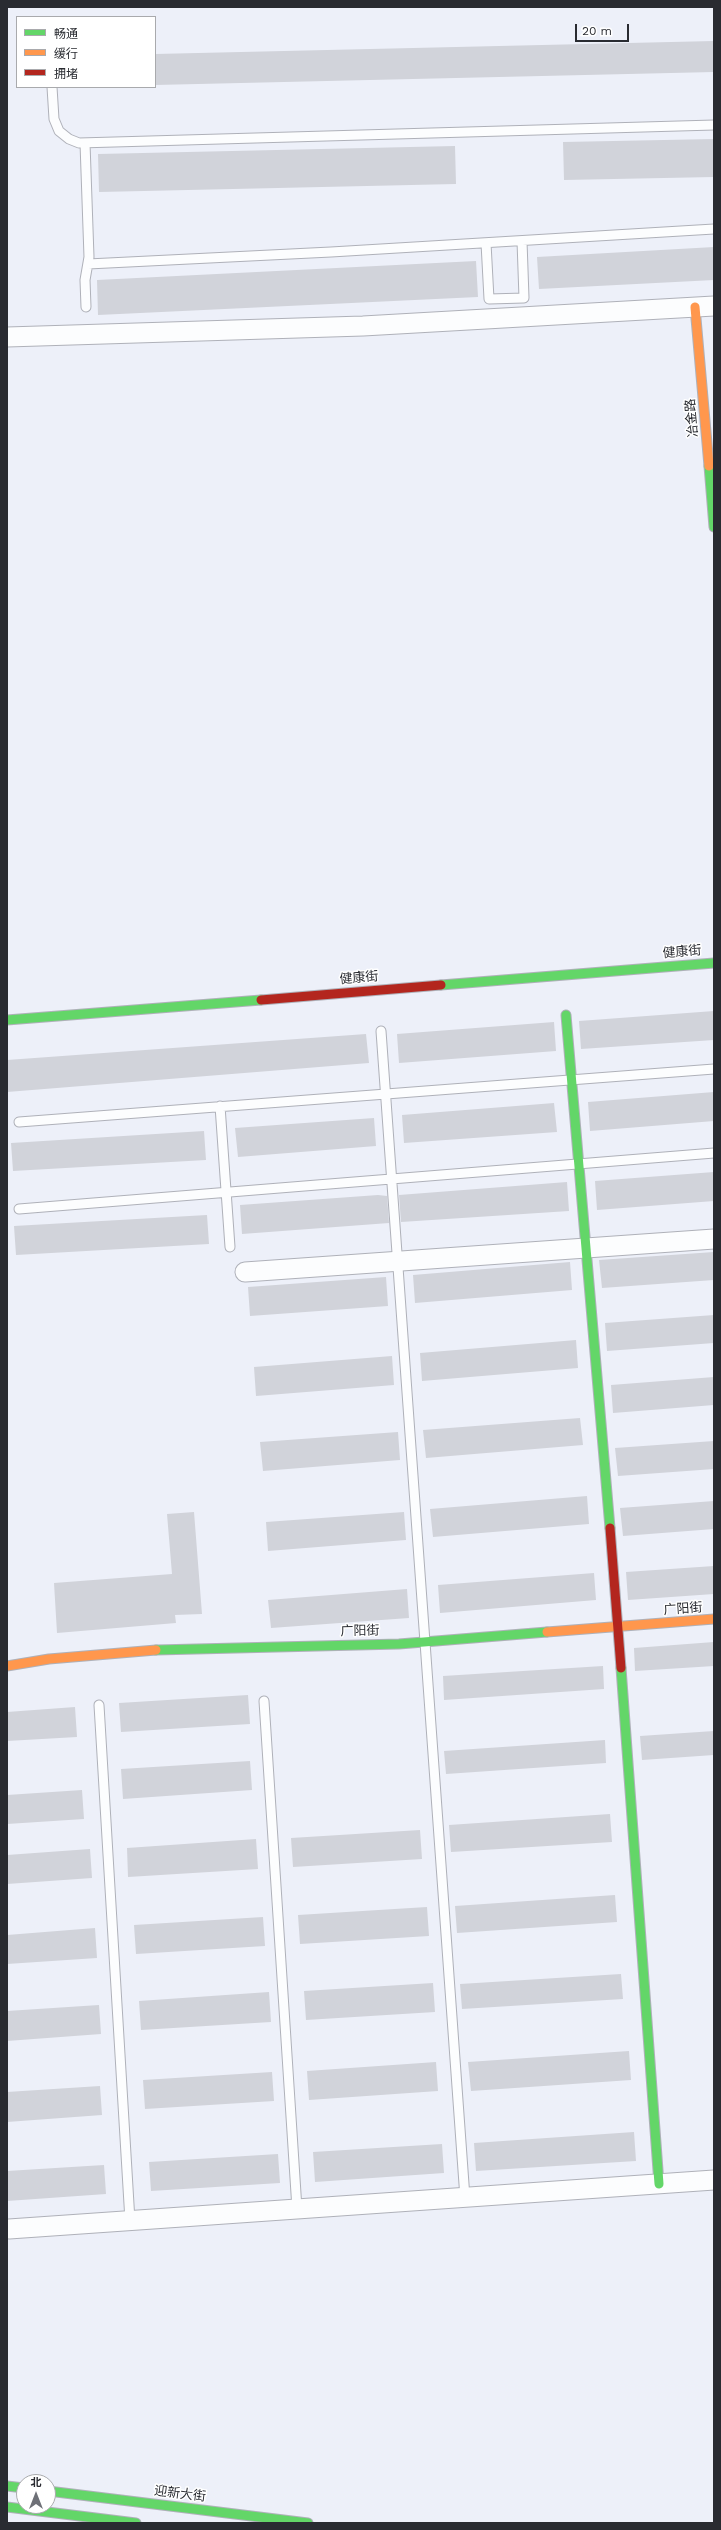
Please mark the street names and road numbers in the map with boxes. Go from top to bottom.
street label: 冶金路 [683,398,701,438]
street label: 健康街 [662,943,702,961]
street label: 健康街 [339,969,379,987]
street label: 广阳街 [663,1600,703,1618]
street label: 广阳街 [340,1623,380,1639]
street label: 迎新大街 [153,2483,207,2505]

